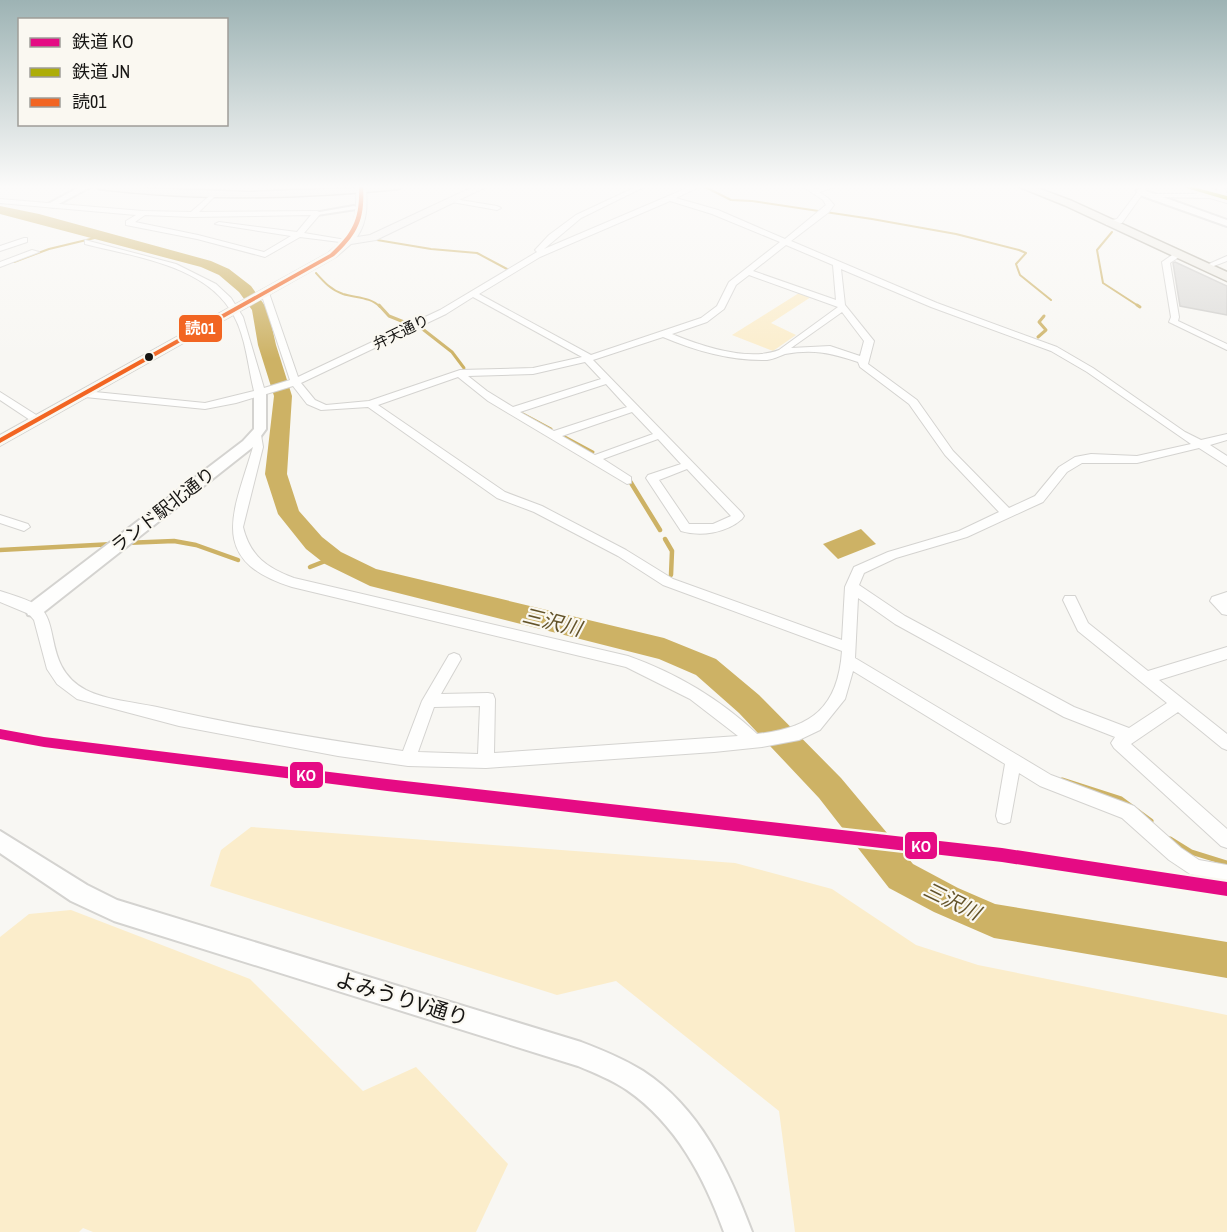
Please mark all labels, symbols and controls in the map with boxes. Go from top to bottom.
legend [18,18,228,126]
text: 鉄道 KO [72,29,133,54]
text: 鉄道 JN [72,59,130,84]
text: 読01 [72,89,107,114]
street label: 弁天通り [369,309,432,354]
line badge: 読01 [178,314,223,343]
text: 読01 [185,317,216,339]
unlabelled marker [143,351,155,363]
street label: ランド駅北通り [105,461,220,558]
water label: 三沢川 [520,601,586,642]
line badge: KO [289,761,324,789]
text: KO [296,764,316,786]
line badge: KO [904,831,938,860]
text: KO [911,835,931,857]
water label: 三沢川 [919,875,987,927]
street label: よみうりV通り [332,965,472,1032]

